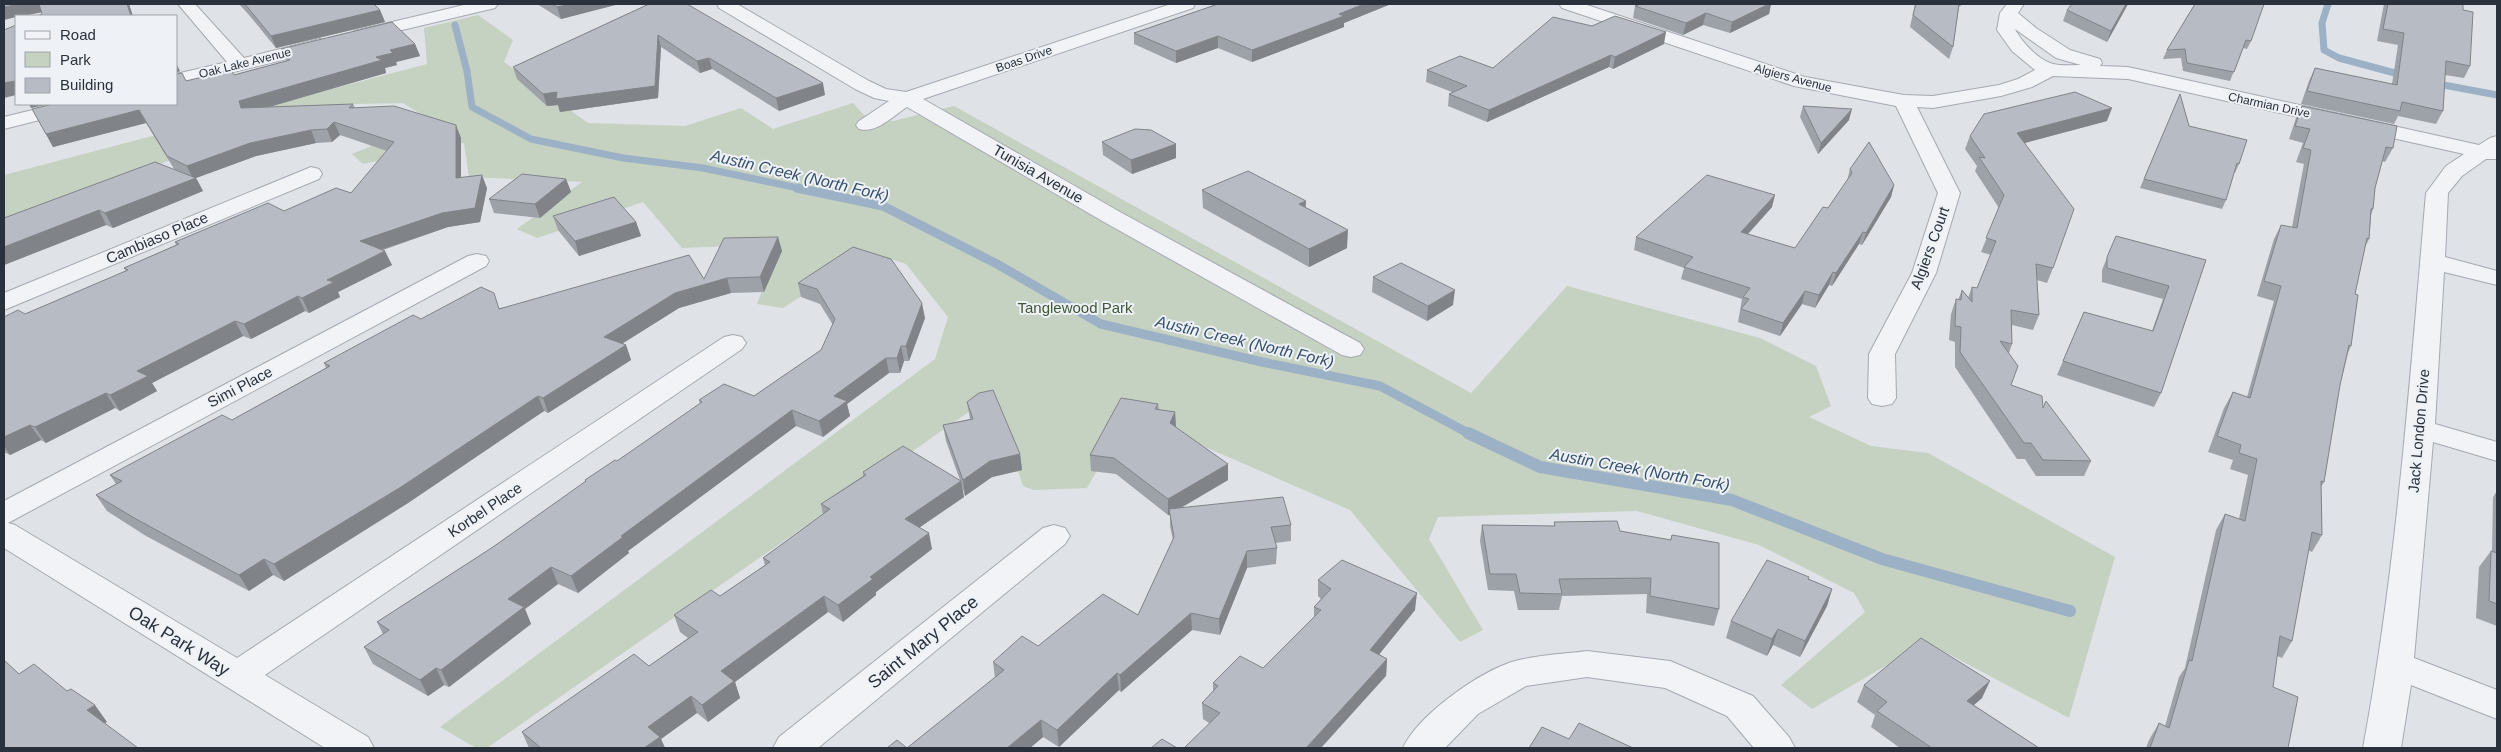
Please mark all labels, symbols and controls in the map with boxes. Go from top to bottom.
legend [15,15,178,105]
text: Road [60,26,96,43]
street label: Boas Drive [994,43,1054,75]
street label: Oak Lake Avenue [197,45,293,81]
text: Park [60,51,91,68]
street label: Algiers Avenue [1753,61,1834,95]
text: Building [60,76,113,93]
street label: Charmian Drive [2227,89,2312,121]
street label: Tunisia Avenue [990,141,1087,206]
water label: Austin Creek (North Fork) [708,146,891,204]
street label: Algiers Court [1907,203,1953,291]
street label: Cambiaso Place [103,208,210,267]
park label: Tanglewood Park [1017,299,1133,316]
water label: Austin Creek (North Fork) [1153,312,1336,370]
street label: Simi Place [204,362,275,411]
street label: Jack London Drive [2405,368,2432,494]
water label: Austin Creek (North Fork) [1548,445,1731,494]
street label: Korbel Place [445,479,525,540]
street label: Saint Mary Place [864,591,982,693]
street label: Oak Park Way [125,602,233,680]

